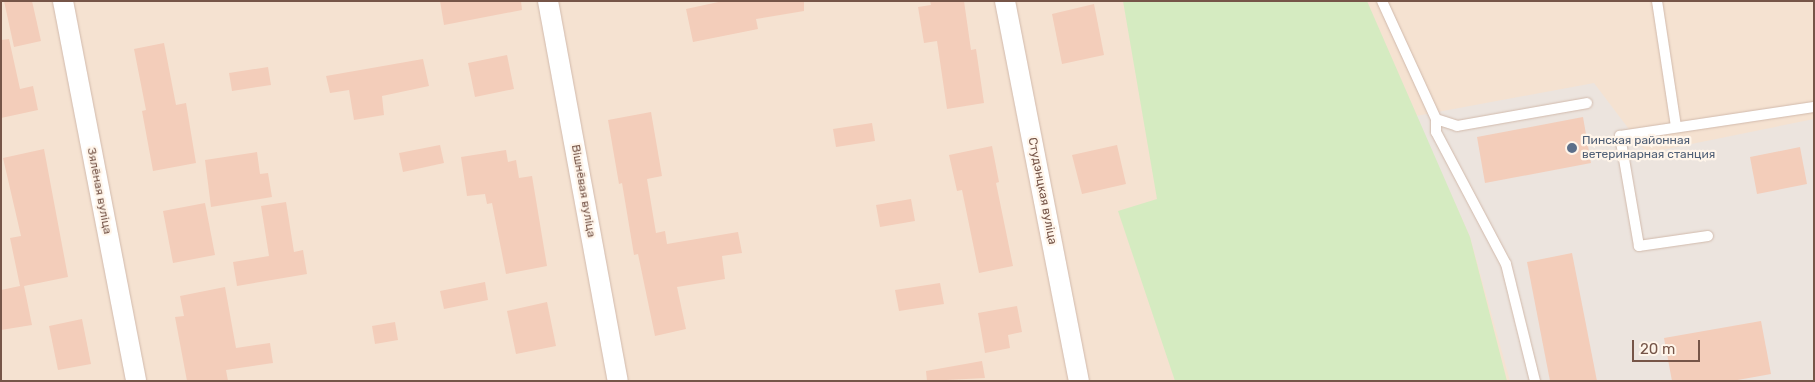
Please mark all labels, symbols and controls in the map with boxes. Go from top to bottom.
place label: Пинская районная ветеринарная станция [1582,134,1715,162]
street label: Студэнцкая вуліца [1025,136,1059,246]
marker: Пинская районная ветеринарная станция [1566,142,1578,154]
street label: Вішнёвая вуліца [568,143,598,239]
street label: Зялёная вуліца [84,146,114,236]
scale bar [1635,330,1702,362]
text: 20 m [1640,340,1675,358]

